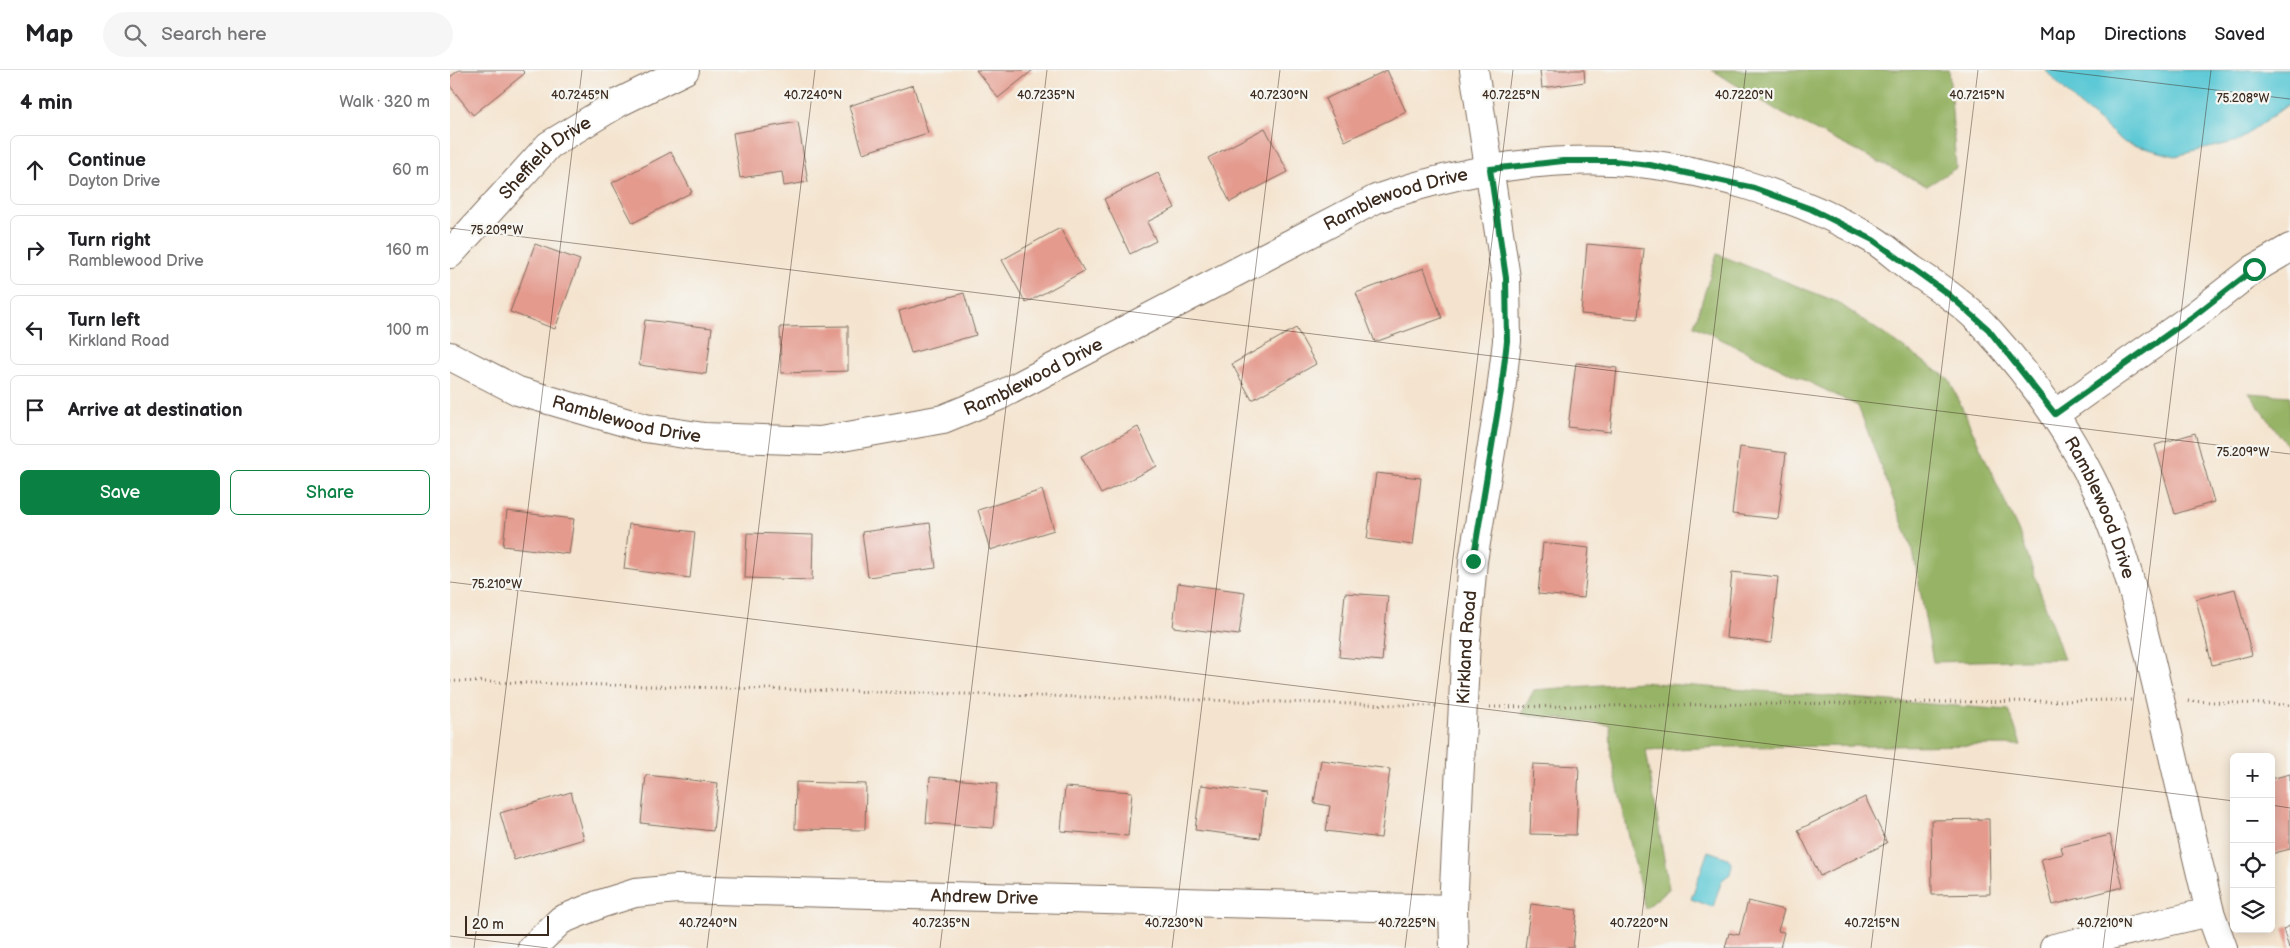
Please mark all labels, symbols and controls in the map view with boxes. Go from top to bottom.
search box [103,12,453,57]
text: Map [25,20,73,49]
icon: search [121,21,149,49]
text: Search here [161,23,267,46]
text: Map [2040,24,2076,45]
text: Directions [2104,24,2186,45]
text: Saved [2214,24,2265,45]
text: 40.7245°N [551,88,609,103]
text: 40.7240°N [784,88,842,103]
text: 40.7235°N [1017,88,1075,103]
text: 40.7230°N [1250,88,1308,103]
text: 40.7225°N [1482,88,1540,103]
text: 40.7220°N [1715,88,1773,103]
text: 40.7215°N [1949,88,2005,103]
text: 4 min [20,90,73,115]
text: 75.208°W [2217,91,2269,106]
text: Walk · 320 m [339,93,430,112]
street label: Sheffield Drive [494,112,595,204]
text: Continue [68,149,146,172]
icon: ahead [21,156,49,184]
text: 60 m [392,161,429,180]
street label: Ramblewood Drive [1320,163,1470,235]
text: Dayton Drive [68,172,160,191]
text: 75.209°W [471,223,523,238]
text: Turn right [68,229,151,252]
icon: right [21,236,49,264]
text: 160 m [386,241,429,260]
text: Ramblewood Drive [68,252,204,271]
route start [2243,258,2266,281]
text: Turn left [68,309,140,332]
icon: left [21,316,49,344]
text: 100 m [386,321,429,340]
text: Kirkland Road [68,332,169,351]
street label: Ramblewood Drive [960,333,1106,420]
street label: Ramblewood Drive [550,391,703,447]
icon: arrive [21,396,49,424]
text: Arrive at destination [68,399,243,422]
street label: Ramblewood Drive [2060,433,2139,581]
text: 75.209°W [2217,445,2269,460]
button: Save [20,470,220,515]
button: Share [230,470,430,515]
route end [1462,550,1485,573]
text: 75.210°W [472,577,522,592]
street label: Kirkland Road [1452,590,1481,705]
map controls [2230,753,2275,933]
button: + [2230,753,2275,798]
button: − [2230,798,2275,843]
button: locate [2230,843,2275,888]
street label: Andrew Drive [930,885,1039,909]
button: layers [2230,888,2275,933]
scale bar [465,913,549,936]
text: 20 m [472,916,504,933]
text: 40.7240°N [679,916,737,931]
text: 40.7235°N [912,916,970,931]
text: 40.7230°N [1145,916,1203,931]
text: 40.7225°N [1378,916,1436,931]
text: 40.7220°N [1610,916,1668,931]
text: 40.7215°N [1844,916,1900,931]
text: 40.7210°N [2077,916,2133,931]

